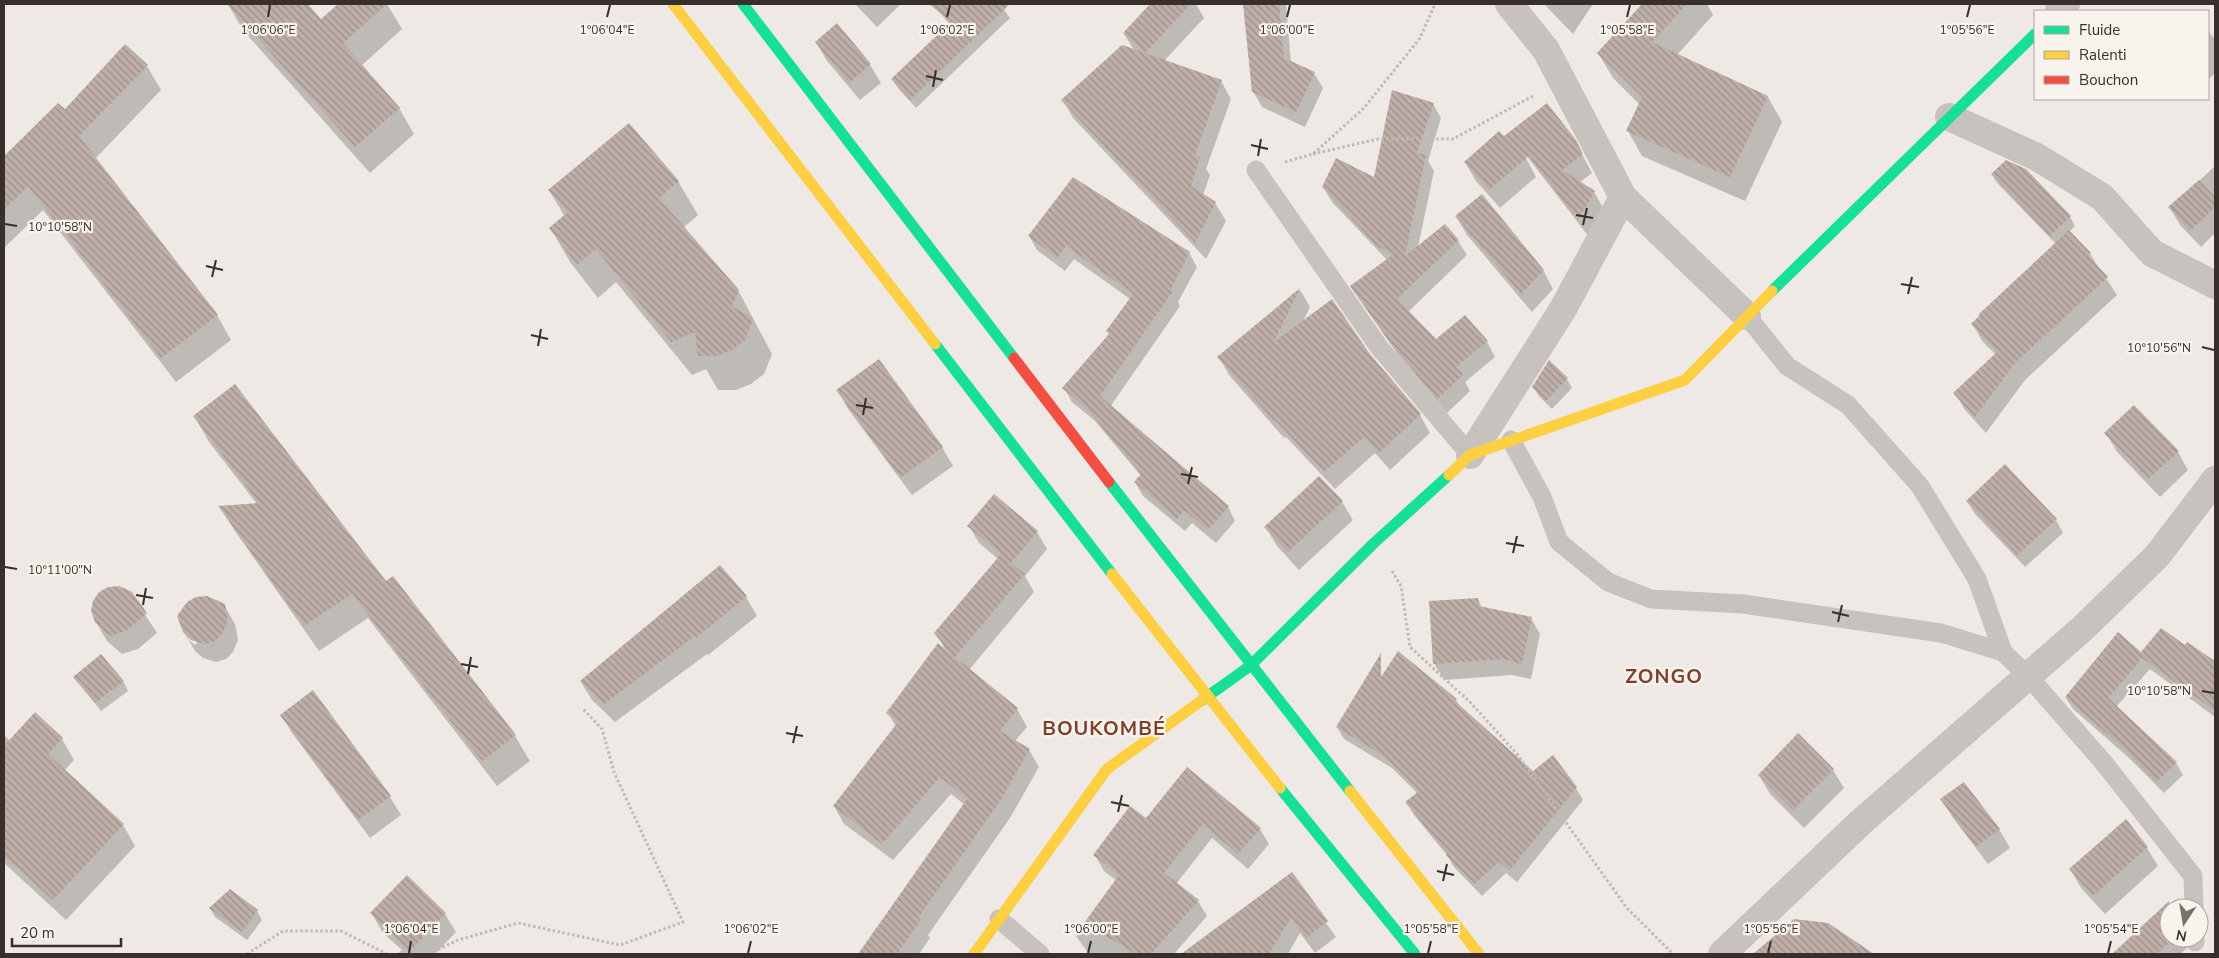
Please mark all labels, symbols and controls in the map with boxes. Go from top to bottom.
legend [2034,10,2209,100]
text: Fluide [2079,20,2120,40]
text: 1°06'06"E [241,22,295,38]
text: 1°06'04"E [580,22,634,38]
text: 1°06'02"E [920,22,974,38]
text: 1°06'00"E [1260,22,1314,38]
text: 1°05'58"E [1600,22,1654,38]
text: 1°05'56"E [1940,22,1994,38]
text: Ralenti [2079,45,2127,65]
text: Bouchon [2079,70,2138,90]
text: 10°10'58"N [28,219,92,235]
text: 10°10'56"N [2127,340,2191,356]
text: 10°11'00"N [28,562,92,578]
district label: ZONGO [1625,663,1703,690]
text: 10°10'58"N [2127,683,2191,699]
district label: BOUKOMBÉ [1042,715,1166,742]
north arrow [2159,898,2209,948]
scale bar [12,916,121,948]
text: 1°06'04"E [384,921,438,937]
text: 1°06'02"E [724,921,778,937]
text: 1°06'00"E [1064,921,1118,937]
text: 1°05'58"E [1404,921,1458,937]
text: 1°05'56"E [1744,921,1798,937]
text: 1°05'54"E [2084,921,2138,937]
text: 20 m [20,923,55,943]
text: N [2174,925,2189,946]

